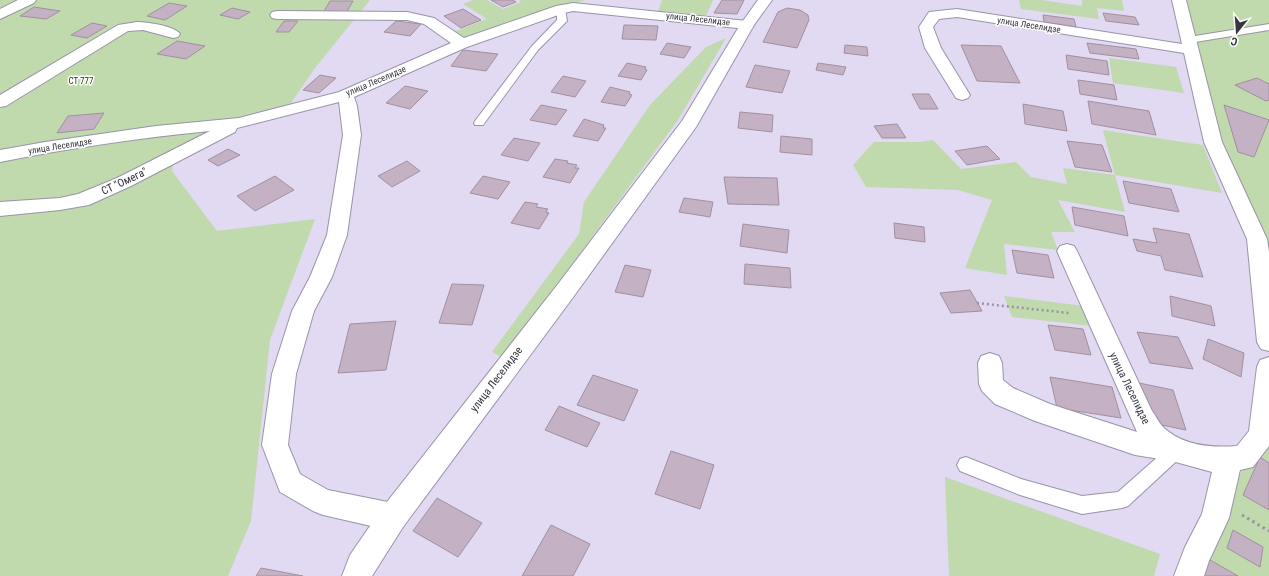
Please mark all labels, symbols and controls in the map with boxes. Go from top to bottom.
street label: улица Леселидзе [666,11,730,27]
north arrow [1217,12,1257,52]
street label: улица Леселидзе [997,15,1061,35]
text: С [1229,34,1239,48]
street label: улица Леселидзе [344,64,408,98]
park label: СТ 777 [69,76,94,86]
street label: улица Леселидзе [28,136,92,156]
street label: СТ "Омега" [99,165,149,198]
street label: улица Леселидзе [468,344,525,415]
street label: улица Леселидзе [1107,350,1153,426]

